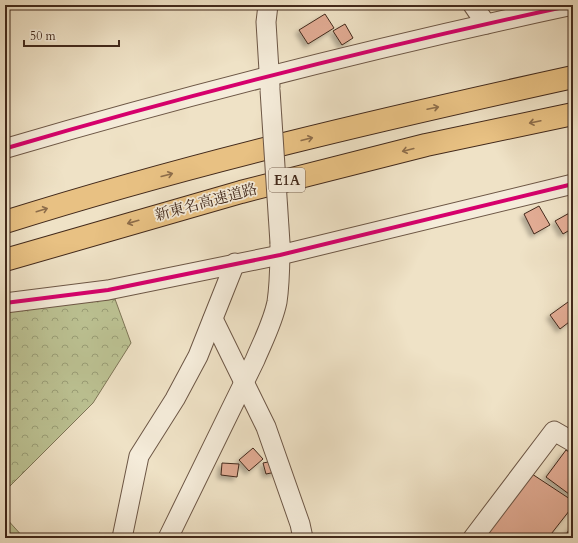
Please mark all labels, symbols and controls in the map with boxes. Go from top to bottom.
scale bar [24,22,119,48]
text: 50 m [30,28,57,44]
one-way arrow [426,104,439,112]
one-way arrow [529,119,542,127]
one-way arrow [300,134,313,142]
one-way arrow [402,147,415,154]
road number: E1A [269,168,305,192]
one-way arrow [161,170,174,178]
street label: 新東名高速道路 [153,179,259,225]
one-way arrow [36,206,49,213]
one-way arrow [127,219,140,226]

